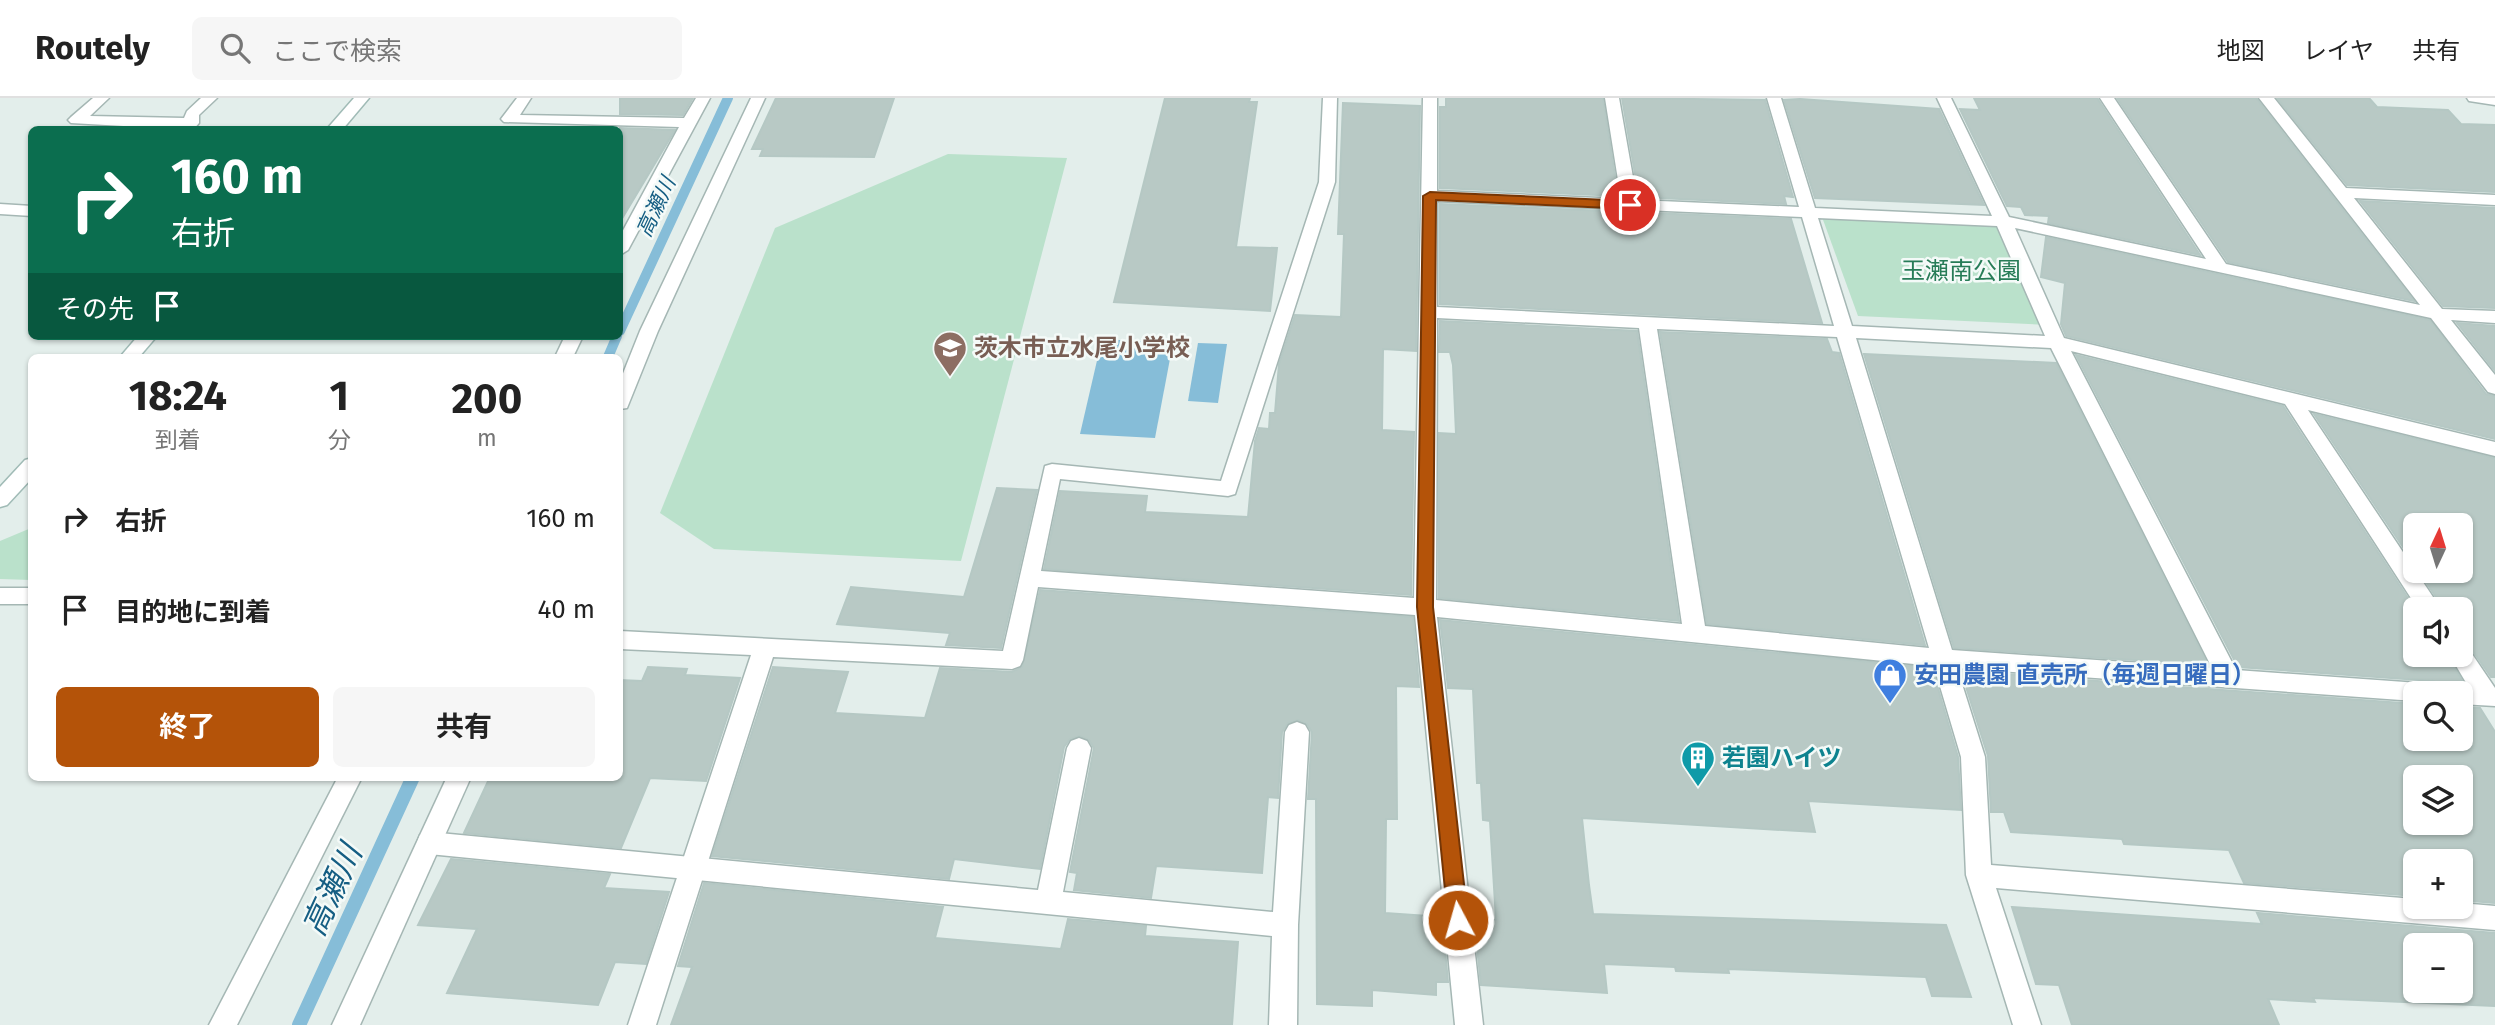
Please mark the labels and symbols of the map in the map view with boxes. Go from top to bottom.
water label: 高瀬川 [631,171,682,241]
pin [1600,175,1660,235]
park label: 玉瀬南公園 [1901,257,2021,285]
school or university icon: 茨木市立水尾小学校 [931,329,969,378]
place label: 茨木市立水尾小学校 [974,334,1190,362]
north arrow [2403,513,2473,583]
shop icon: 安田農園 直売所（毎週日曜日） [1871,656,1909,705]
place label: 安田農園 直売所（毎週日曜日） [1914,661,2256,689]
building icon: 若園ハイツ [1679,739,1717,788]
place label: 若園ハイツ [1722,744,1842,772]
water label: 高瀬川 [294,836,371,942]
position arrow [1421,883,1495,957]

